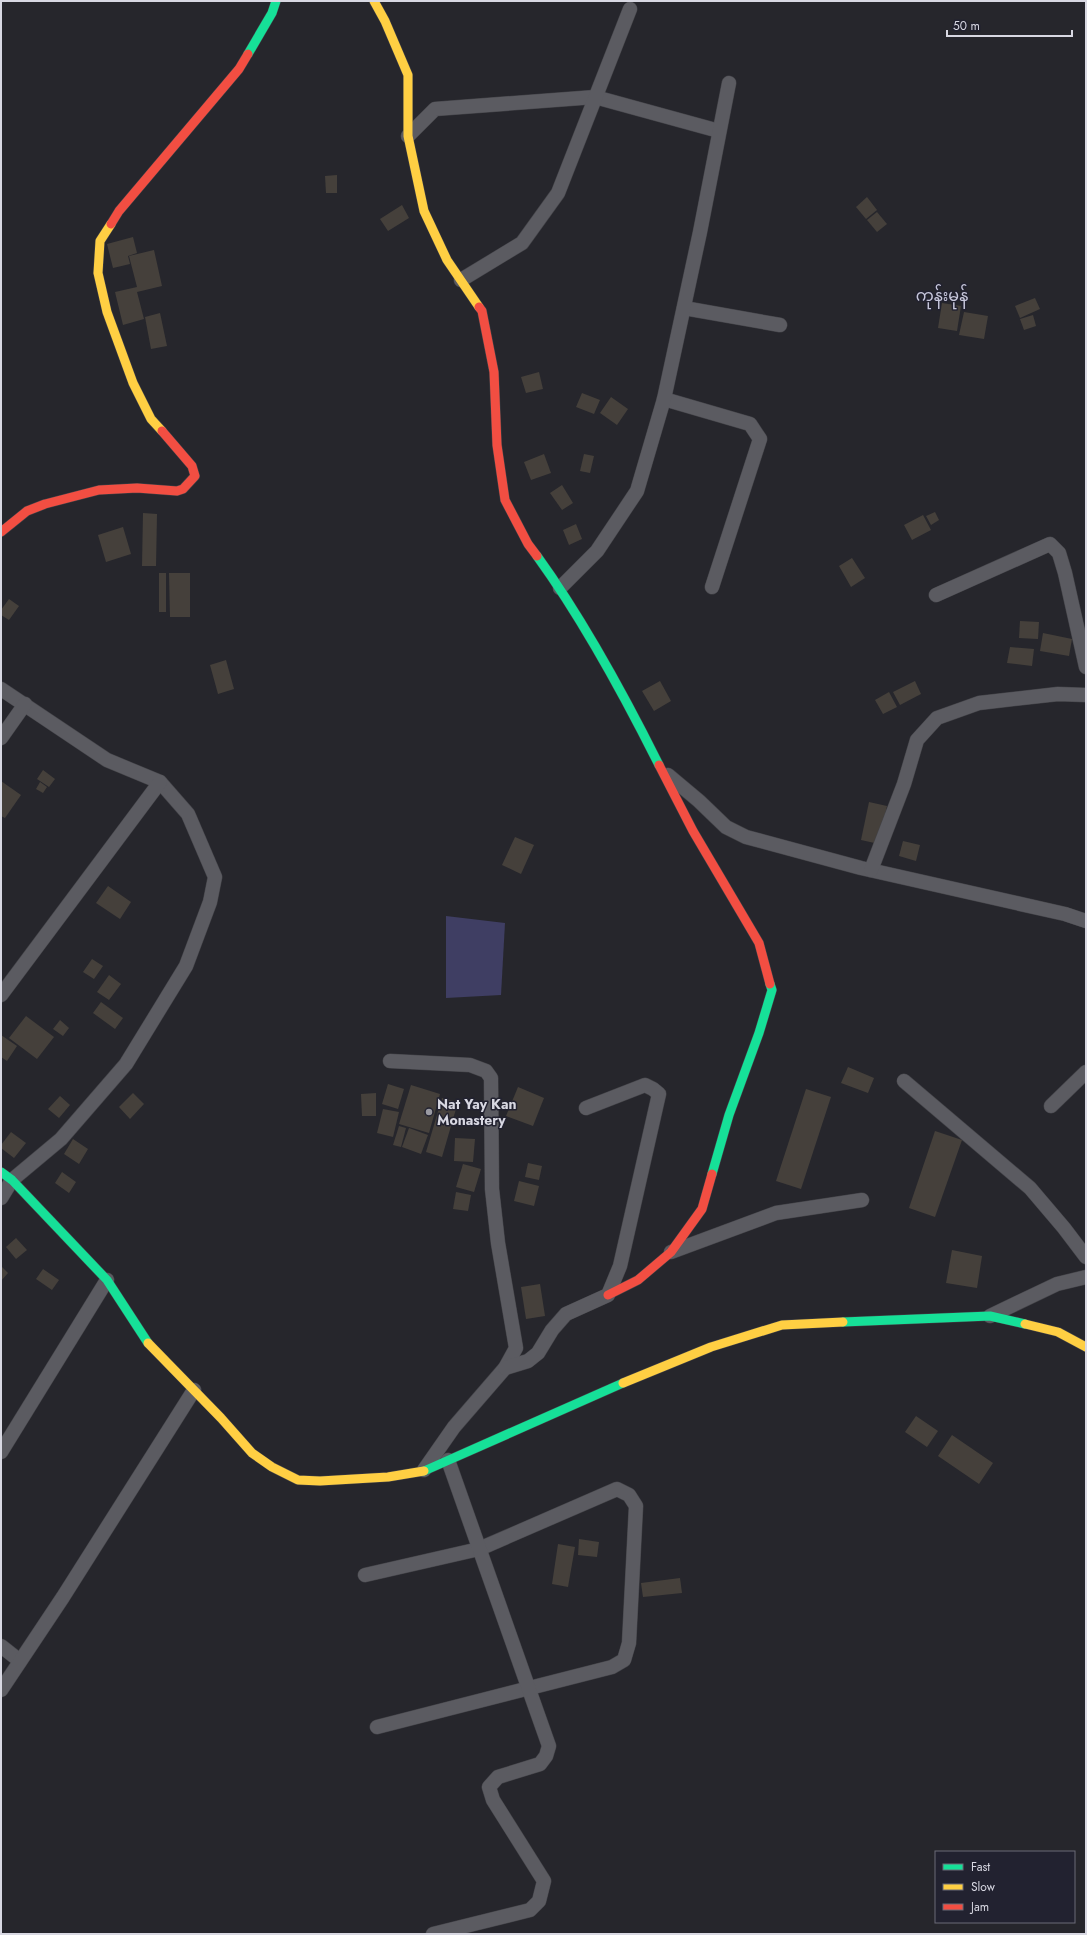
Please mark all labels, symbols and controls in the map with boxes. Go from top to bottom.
scale bar [947,12,1072,38]
text: 50 m [953,17,980,35]
district label: ကုန်းမုန် [916,284,968,310]
place label: Nat Yay Kan Monastery [437,1094,517,1130]
marker: Nat Yay Kan Monastery [424,1107,434,1117]
legend [935,1851,1075,1923]
text: Fast [971,1858,990,1876]
text: Slow [971,1878,996,1896]
text: Jam [969,1898,989,1916]

